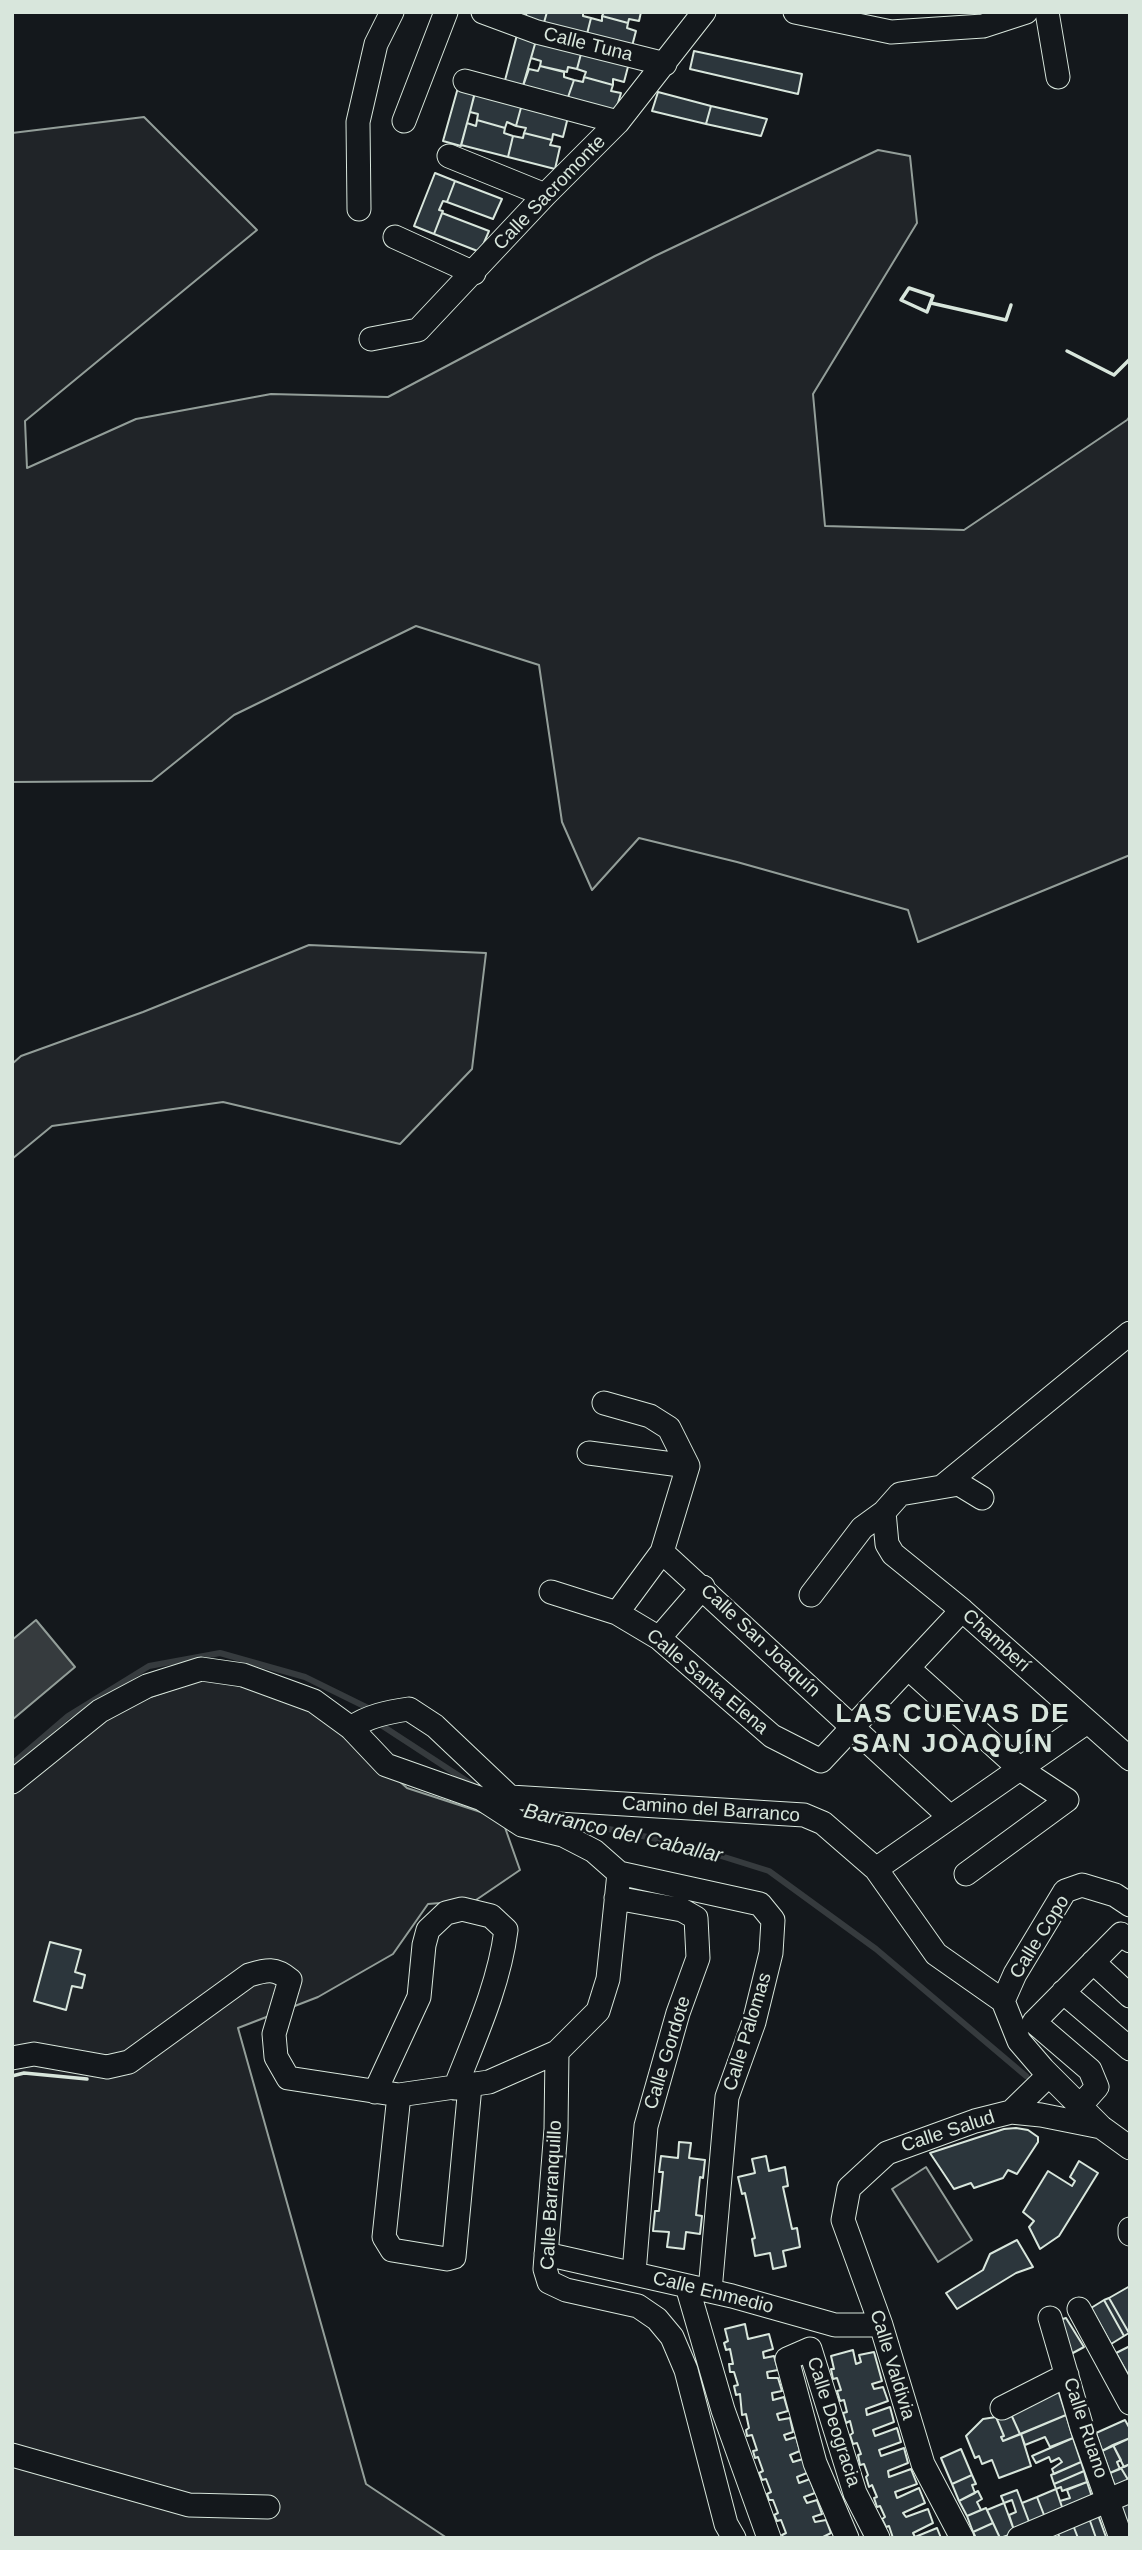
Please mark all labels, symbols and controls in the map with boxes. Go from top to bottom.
street label: Calle Tuna [541,23,635,67]
street label: Calle Sacromonte [489,131,611,255]
street label: Calle San Joaquín [695,1580,825,1702]
street label: Chamberí [957,1605,1035,1677]
street label: Calle Santa Elena [641,1624,773,1740]
district label: LAS CUEVAS DE SAN JOAQUÍN [837,1699,1069,1760]
street label: Camino del Barranco [621,1792,801,1828]
water label: Barranco del Caballar [521,1799,725,1869]
street label: Calle Copo [1005,1891,1075,1983]
street label: Calle Palomas [719,1970,777,2094]
street label: Calle Gordote [640,1994,696,2112]
street label: Calle Salud [898,2106,998,2158]
street label: Calle Barranquillo [537,2120,567,2270]
street label: Calle Enmedio [650,2267,776,2319]
street label: Calle Valdivia [864,2307,920,2423]
street label: Calle Deogracia [801,2354,865,2490]
street label: Calle Ruano [1058,2375,1112,2481]

